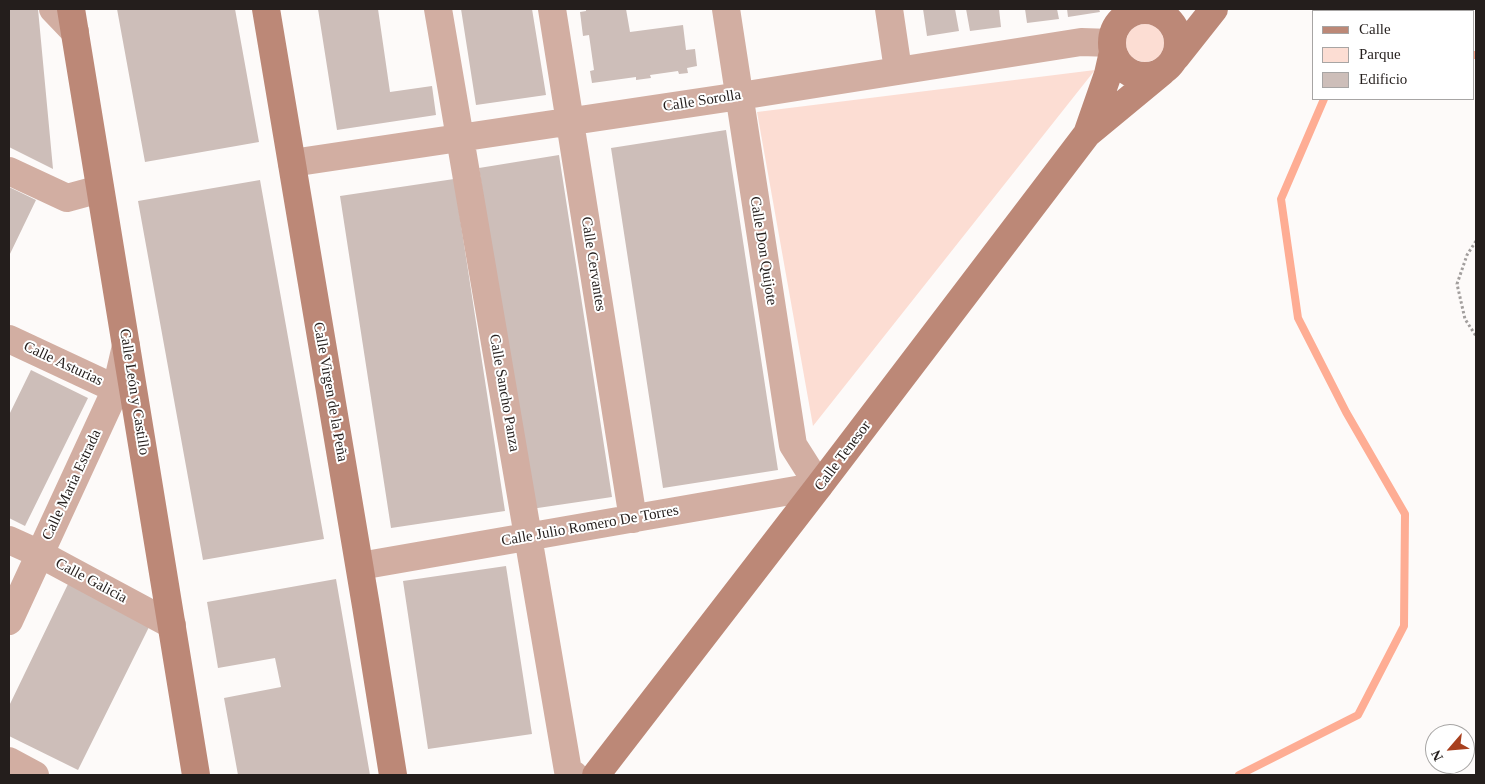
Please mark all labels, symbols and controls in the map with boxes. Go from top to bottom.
legend [1312,10,1475,100]
text: Calle [1359,21,1391,37]
text: Parque [1359,46,1401,62]
text: Edificio [1359,71,1407,87]
street label: Calle Sorolla [662,86,742,116]
street label: Calle Don Quijote [746,195,780,307]
street label: Calle Cervantes [577,215,609,313]
street label: Calle Virgen de la Peña [309,321,351,463]
street label: Calle León y Castillo [115,327,153,457]
street label: Calle Sancho Panza [485,333,523,453]
street label: Calle Asturias [20,338,106,390]
street label: Calle Tenesor [811,418,875,494]
street label: Calle Maria Estrada [38,427,106,543]
street label: Calle Julio Romero De Torres [500,502,680,550]
street label: Calle Galicia [52,555,130,607]
north arrow [1425,724,1475,774]
text: N [1428,748,1446,763]

